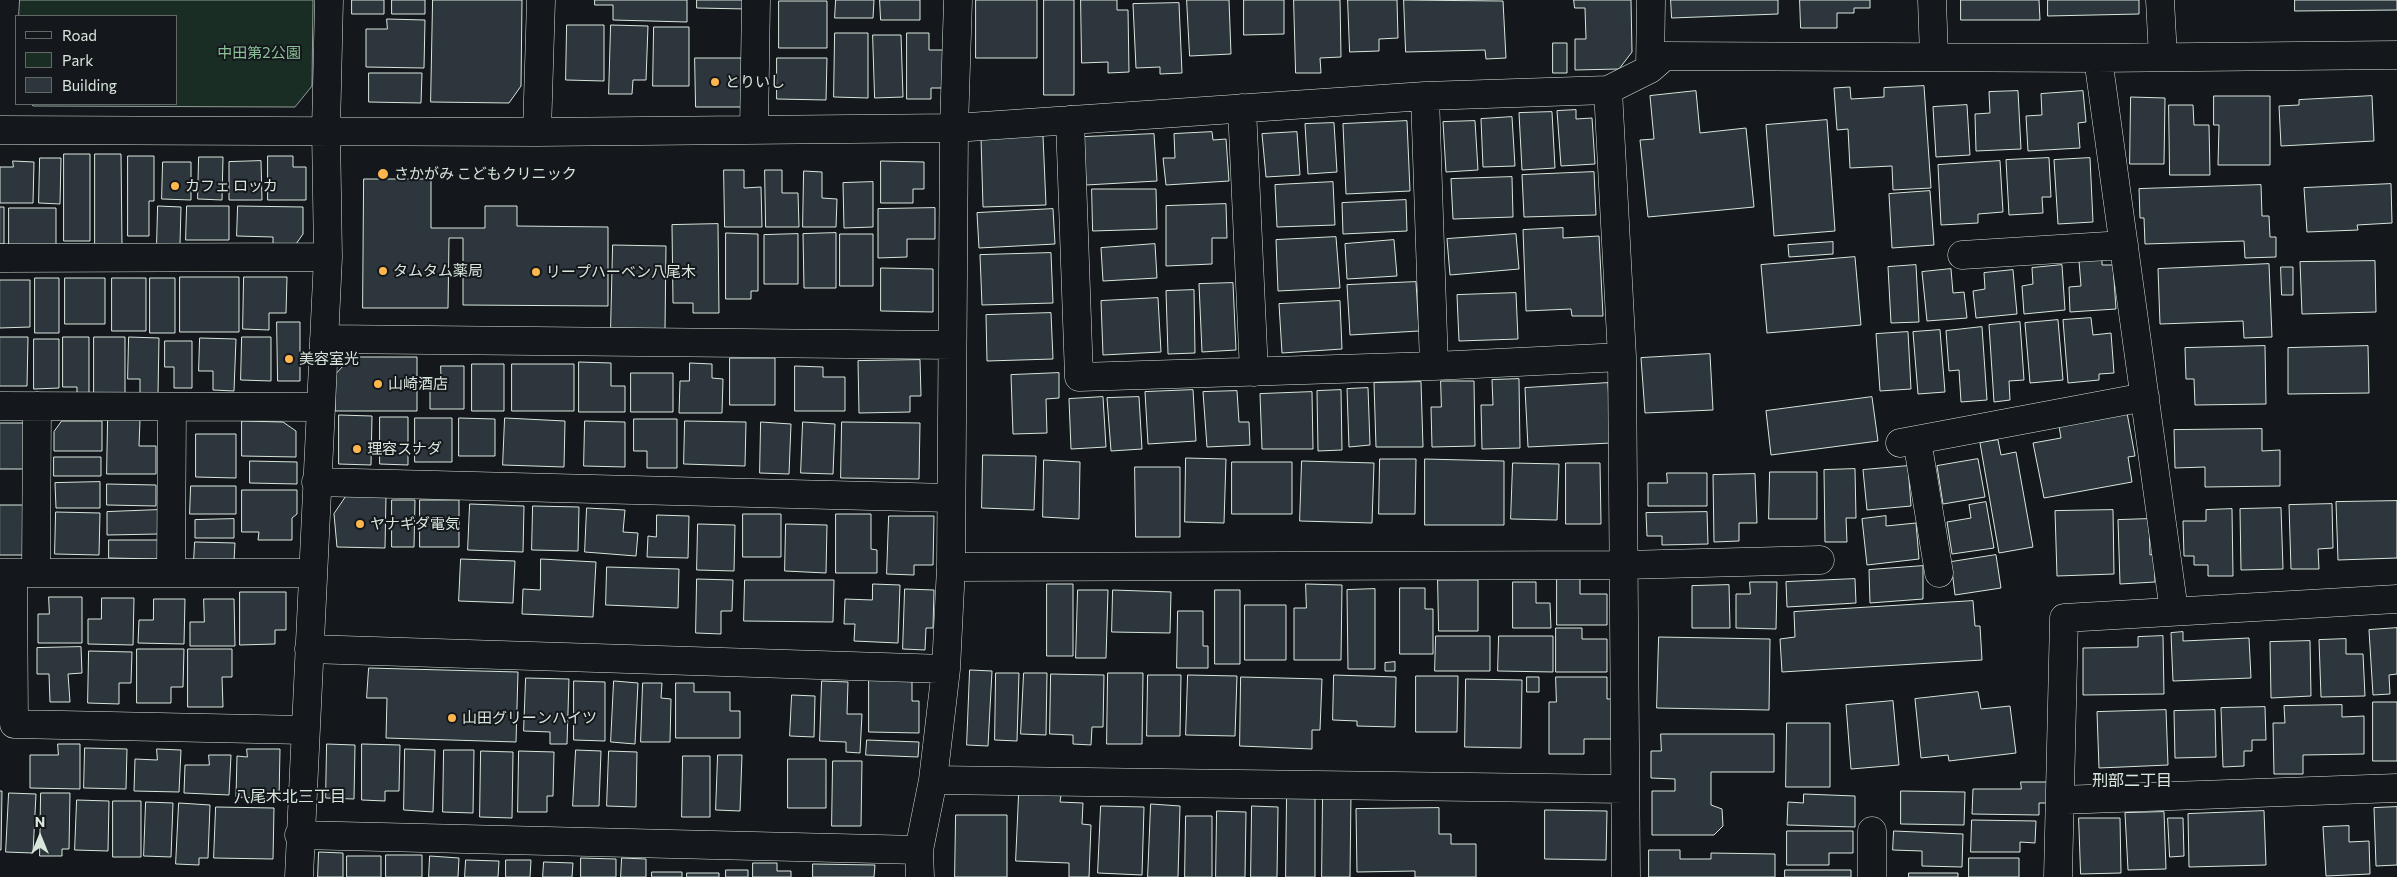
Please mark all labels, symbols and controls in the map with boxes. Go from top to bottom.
legend [15,15,178,105]
text: Road [62,26,97,44]
park label: 中田第2公園 [217,44,301,62]
text: Park [62,51,93,69]
place label: とりいし [725,73,785,91]
text: Building [62,76,117,94]
marker: とりいし [709,76,721,88]
place label: さかがみ こどもクリニック [394,165,577,183]
marker: さかがみ こどもクリニック [376,167,390,181]
place label: カフェ ロッカ [185,177,278,195]
marker: カフェ ロッカ [169,180,181,192]
place label: タムタム薬局 [393,262,483,280]
place label: リープハーベン八尾木 [546,263,696,281]
marker: タムタム薬局 [377,265,389,277]
marker: リープハーベン八尾木 [530,266,542,278]
place label: 美容室光 [299,350,359,368]
marker: 美容室光 [283,353,295,365]
place label: 山崎酒店 [388,375,448,393]
marker: 山崎酒店 [372,378,384,390]
place label: 理容スナダ [367,440,442,458]
marker: 理容スナダ [351,443,363,455]
place label: ヤナギダ電気 [370,515,460,533]
marker: ヤナギダ電気 [354,518,366,530]
place label: 山田グリーンハイツ [462,709,597,727]
marker: 山田グリーンハイツ [446,712,458,724]
district label: 刑部二丁目 [2092,771,2172,791]
district label: 八尾木北三丁目 [234,787,346,807]
north arrow [15,812,65,862]
text: N [35,813,45,830]

